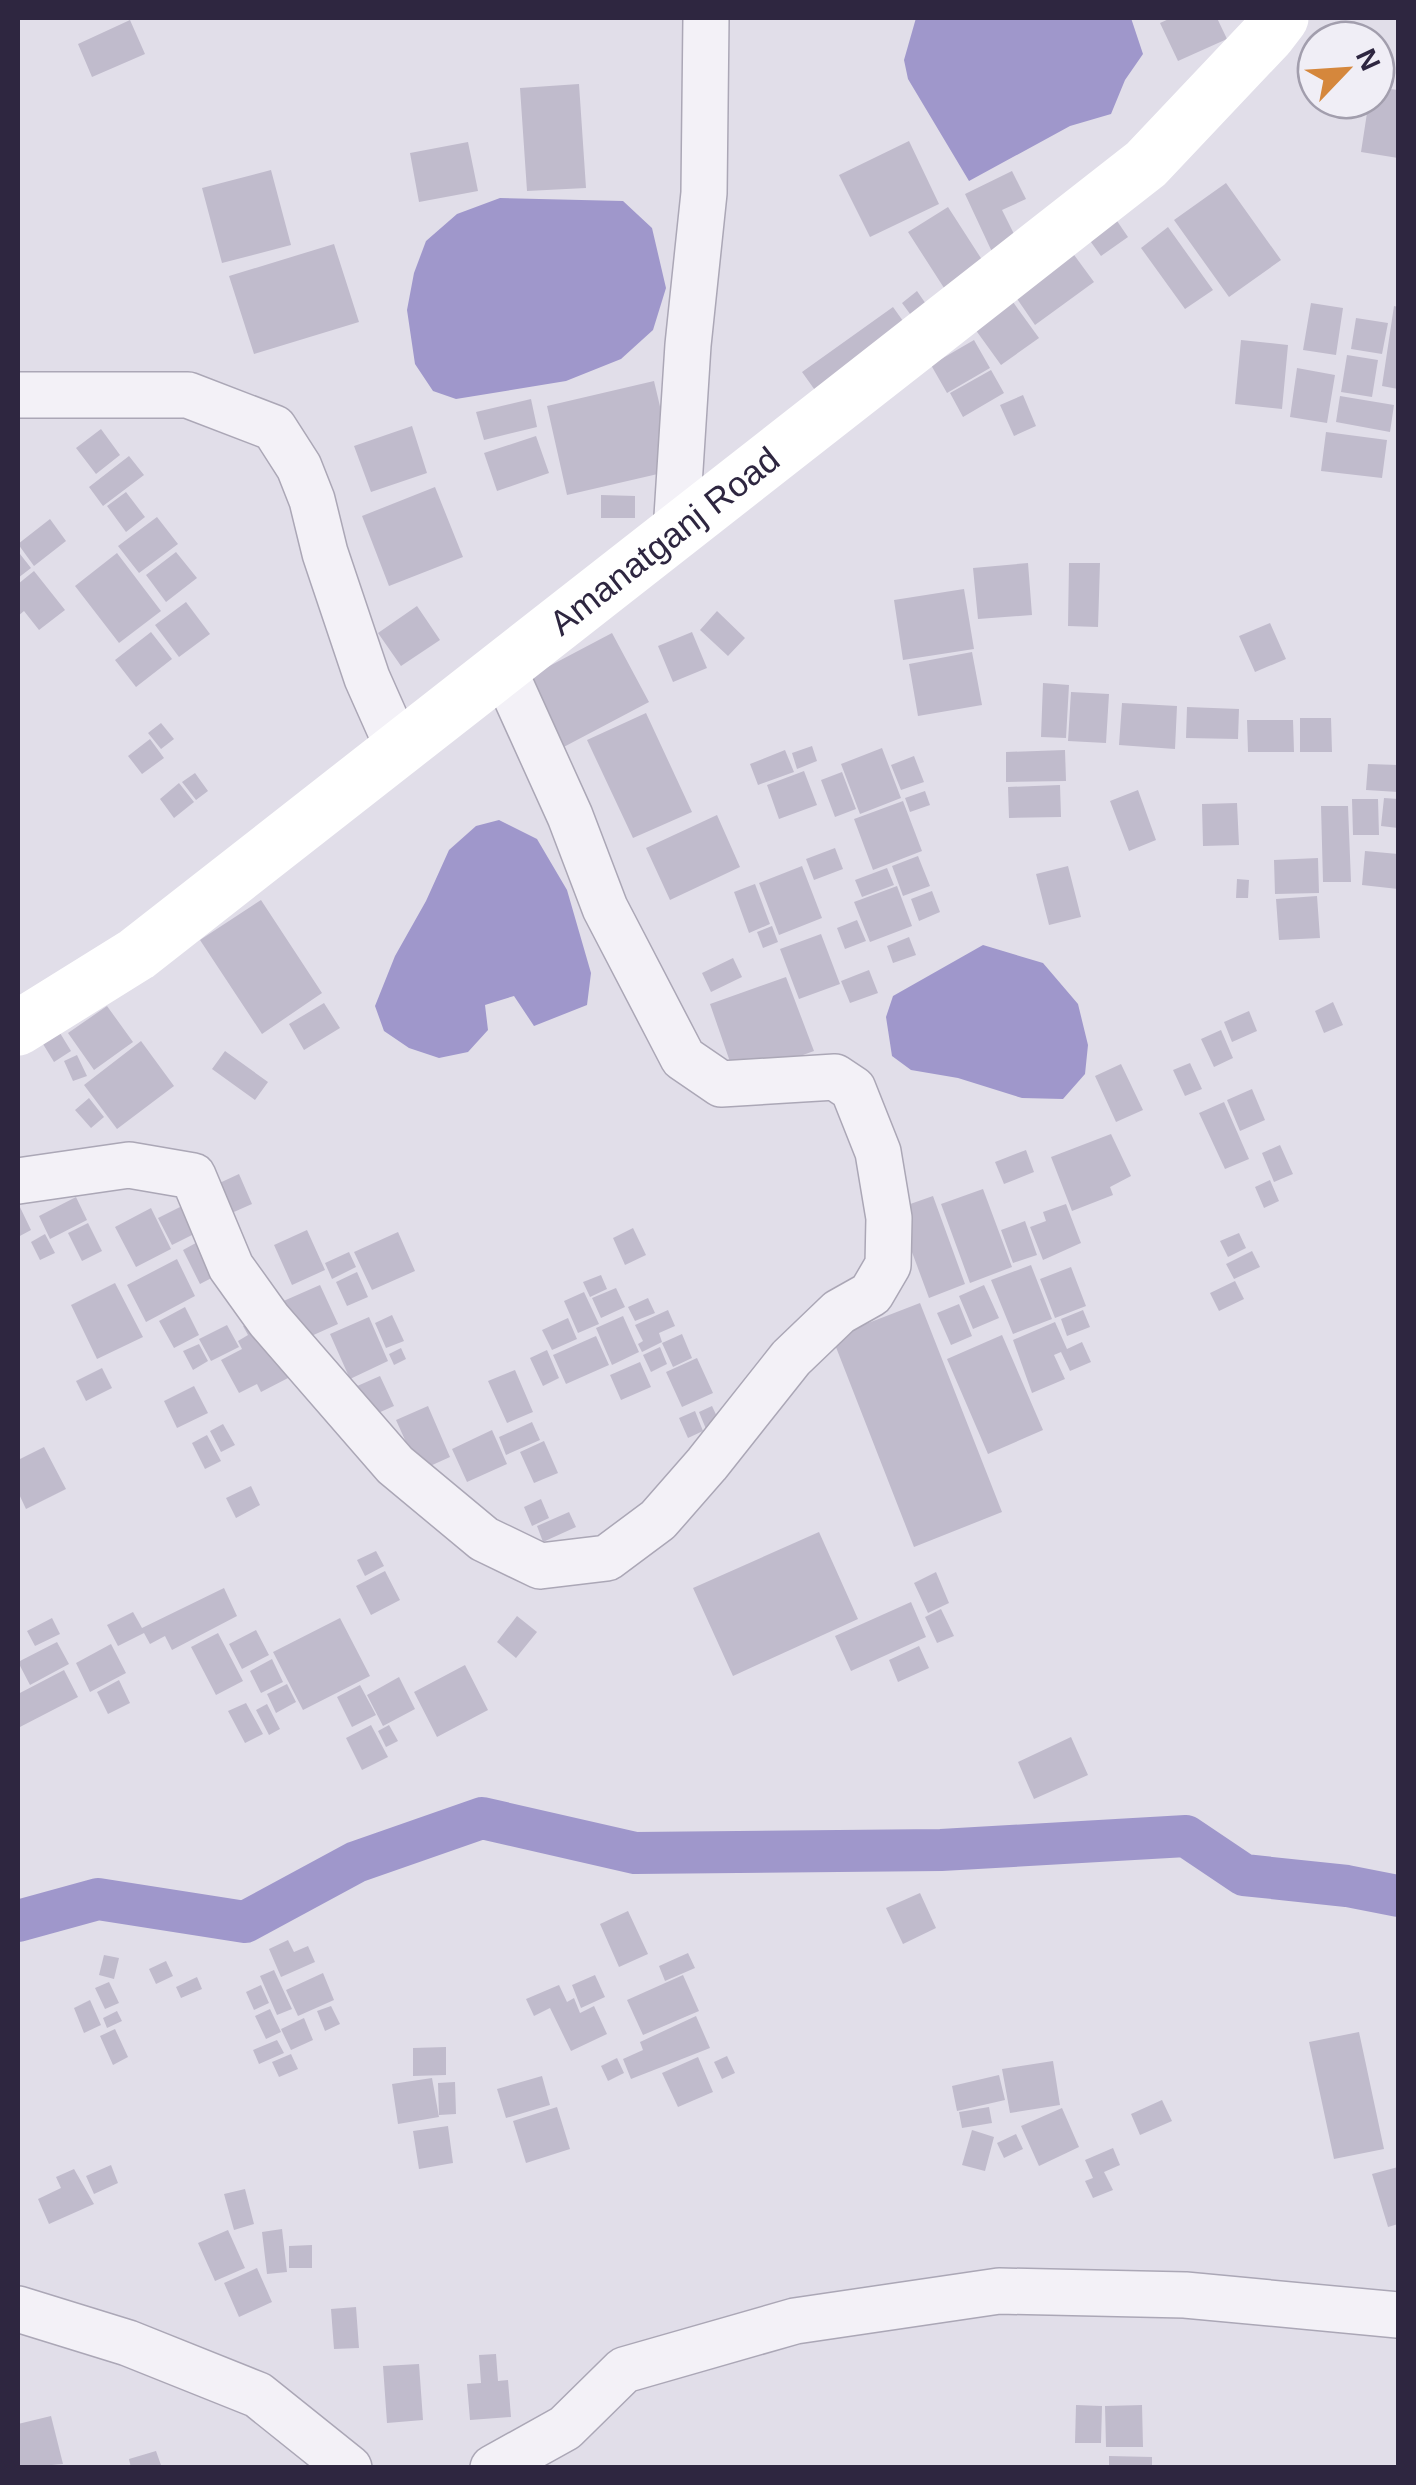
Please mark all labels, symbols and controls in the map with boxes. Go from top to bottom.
north arrow [1296,20,1396,120]
text: N [1350,44,1387,75]
street label: Amanatganj Road [542,439,786,642]

